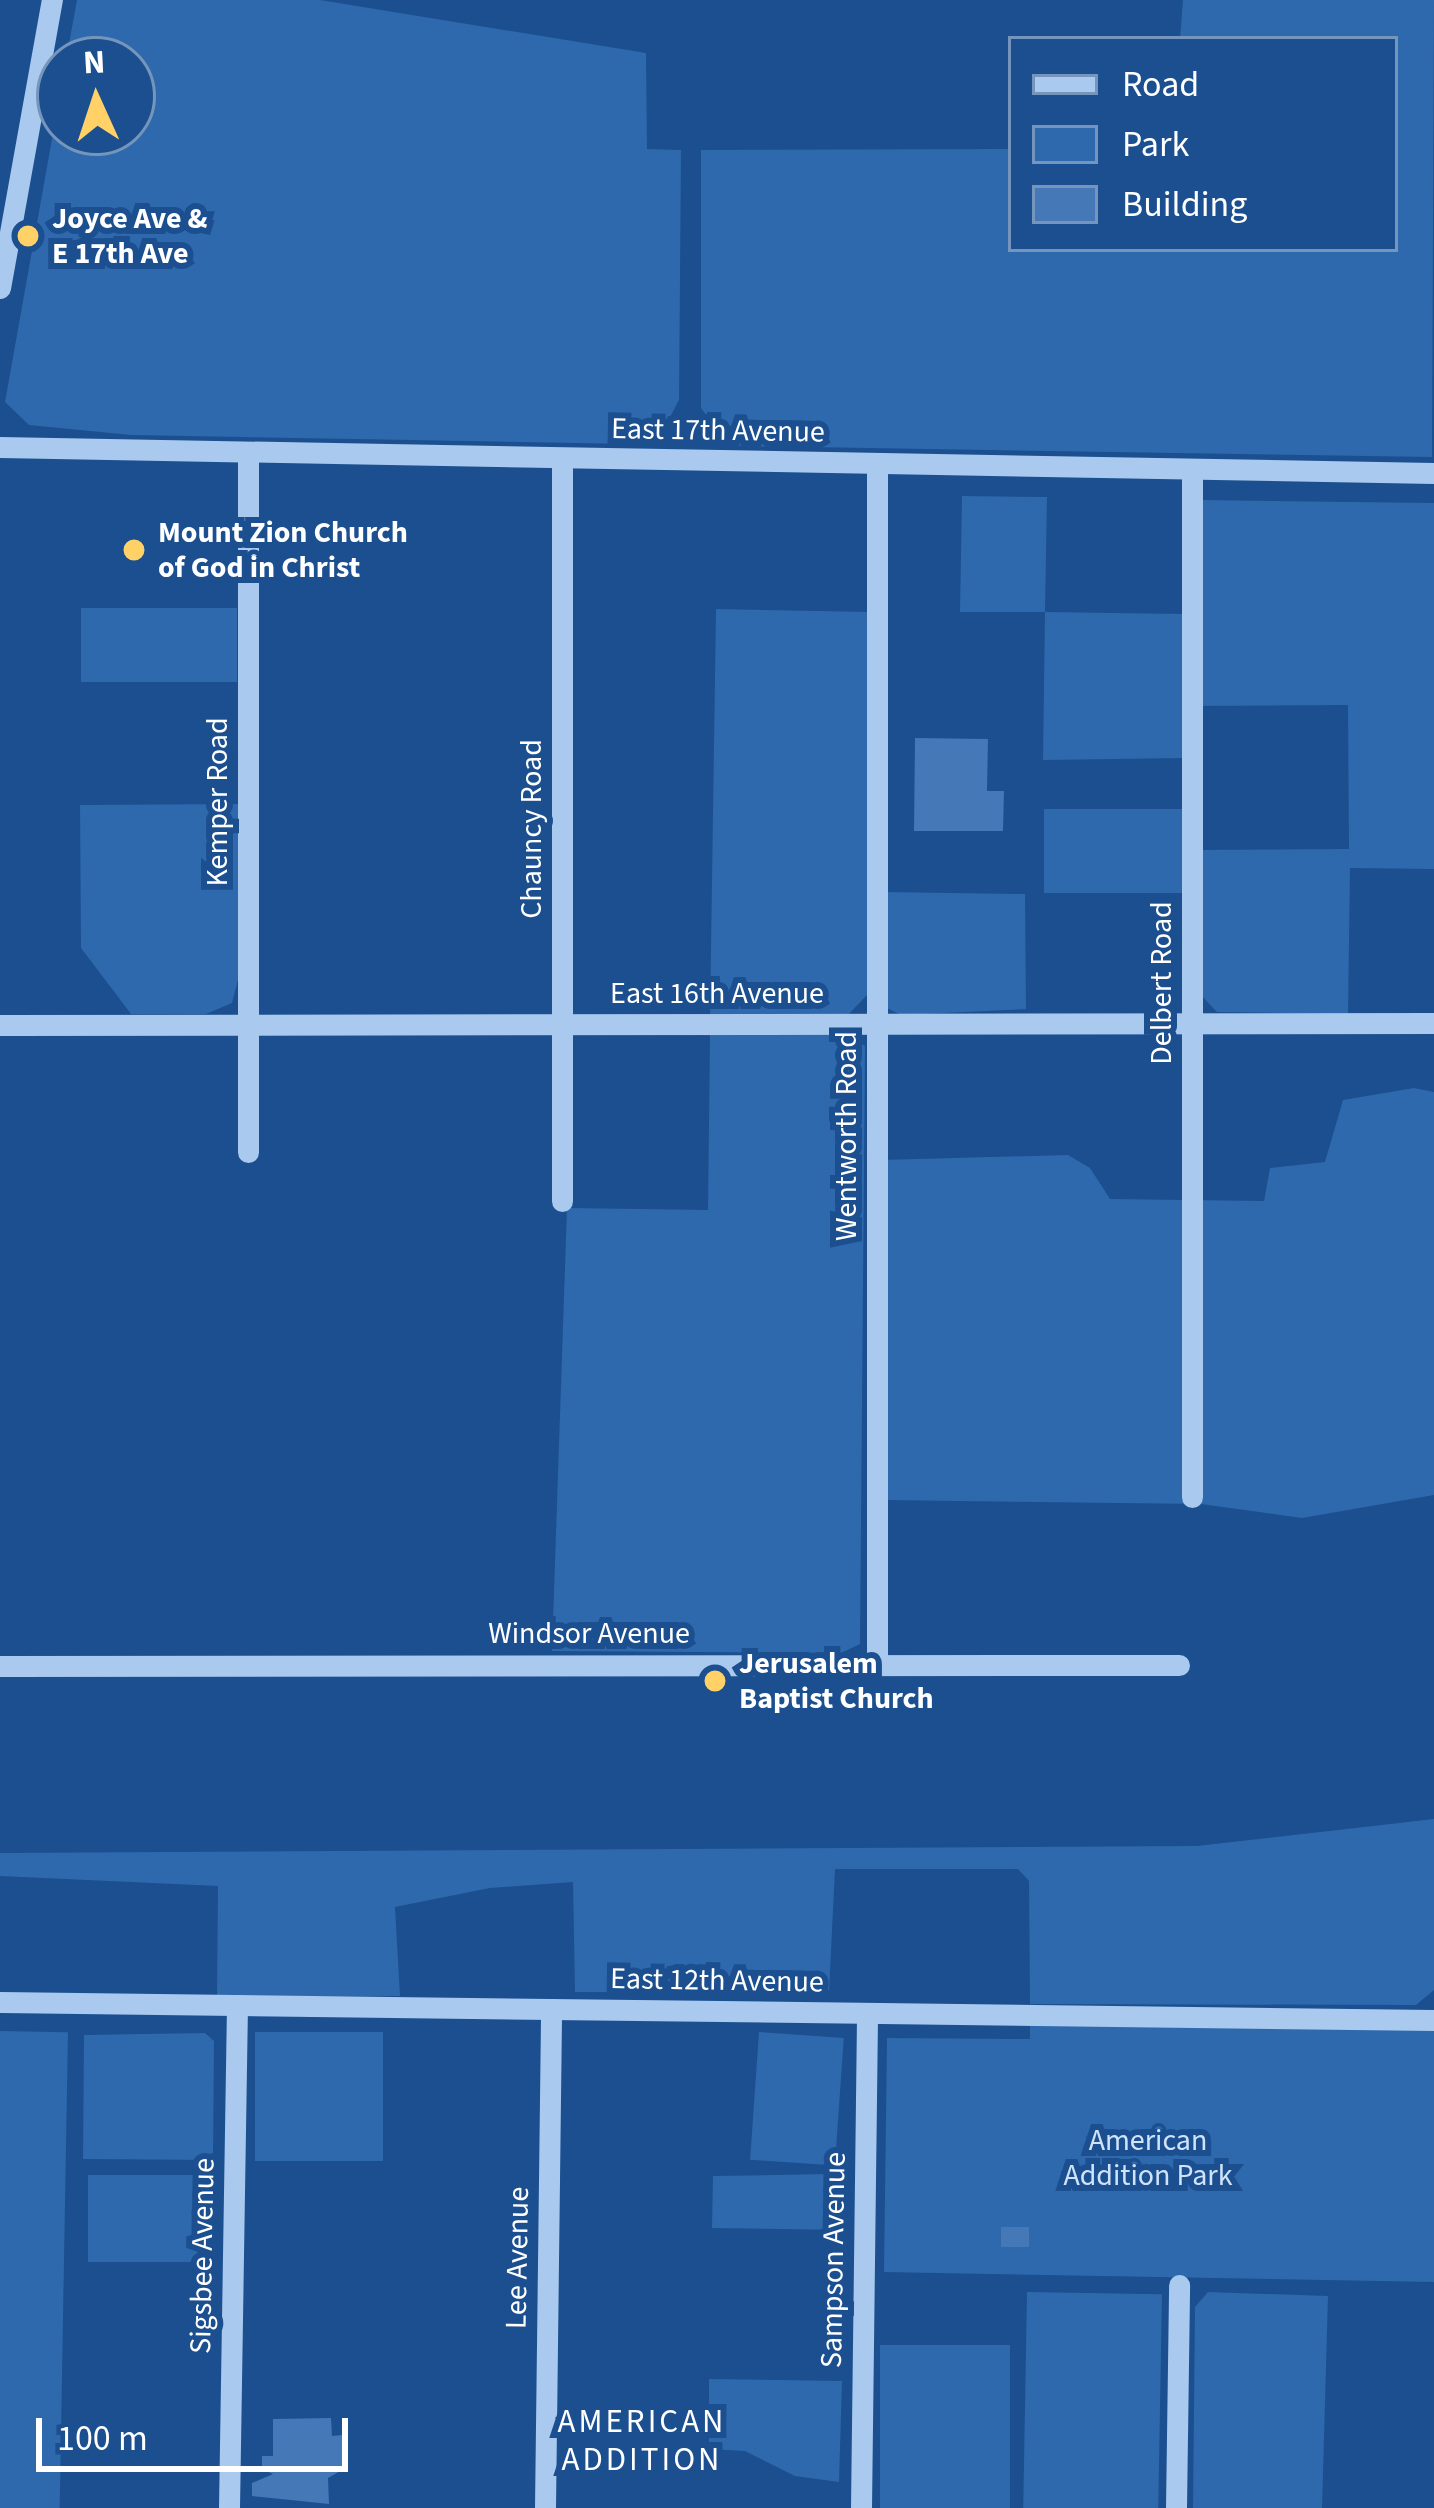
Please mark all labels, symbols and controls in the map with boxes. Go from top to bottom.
north arrow [36,36,156,156]
legend [1008,36,1398,252]
text: N [82,39,106,87]
text: Road [1122,59,1199,110]
text: Park [1122,119,1189,170]
text: Building [1122,179,1247,230]
place label: Joyce Ave & E 17th Ave [52,201,207,272]
marker: Joyce Ave & E 17th Ave [15,223,41,249]
street label: East 17th Avenue [611,411,825,451]
place label: Mount Zion Church of God in Christ [158,515,408,586]
marker: Mount Zion Church of God in Christ [121,537,147,563]
street label: Kemper Road [200,717,236,887]
street label: Chauncy Road [514,739,550,919]
street label: Delbert Road [1144,901,1180,1065]
street label: East 16th Avenue [610,976,824,1012]
street label: Wentworth Road [829,1031,865,1241]
street label: Windsor Avenue [488,1616,690,1652]
place label: Jerusalem Baptist Church [739,1646,934,1716]
marker: Jerusalem Baptist Church [702,1668,728,1694]
street label: East 12th Avenue [610,1961,824,2001]
park label: American Addition Park [1063,2123,1233,2194]
street label: Sampson Avenue [814,2152,854,2368]
street label: Sigsbee Avenue [183,2158,223,2354]
street label: Lee Avenue [499,2186,537,2330]
scale bar [42,2394,354,2468]
district label: AMERICAN ADDITION [558,2402,726,2480]
text: 100 m [57,2413,148,2464]

